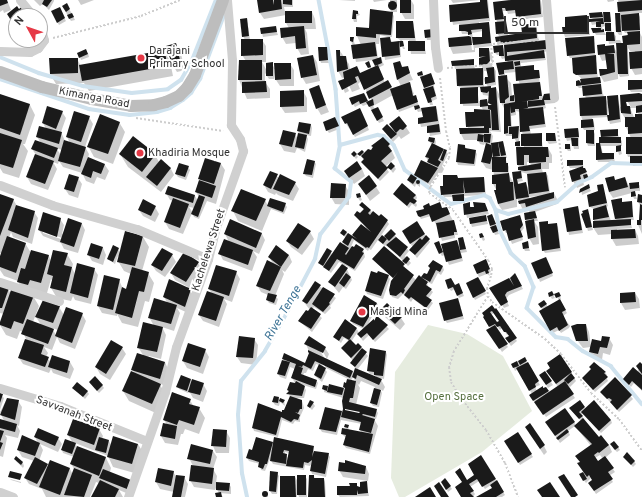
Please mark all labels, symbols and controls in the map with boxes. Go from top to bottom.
north arrow [8,8,48,48]
scale bar [506,8,591,34]
text: N [12,13,27,28]
text: 50 m [511,15,539,31]
place label: Darajani Primary School [149,45,225,71]
marker: Darajani Primary School [136,53,146,63]
street label: Kimanga Road [57,85,131,111]
place label: Khadiria Mosque [148,146,230,160]
marker: Khadiria Mosque [135,148,145,158]
street label: Kachelewa Street [189,207,229,293]
water label: River Tenge [262,284,306,344]
place label: Masjid Mina [370,305,427,319]
marker: Masjid Mina [357,307,367,317]
park label: Open Space [424,390,484,404]
street label: Savvanah Street [34,393,114,435]

